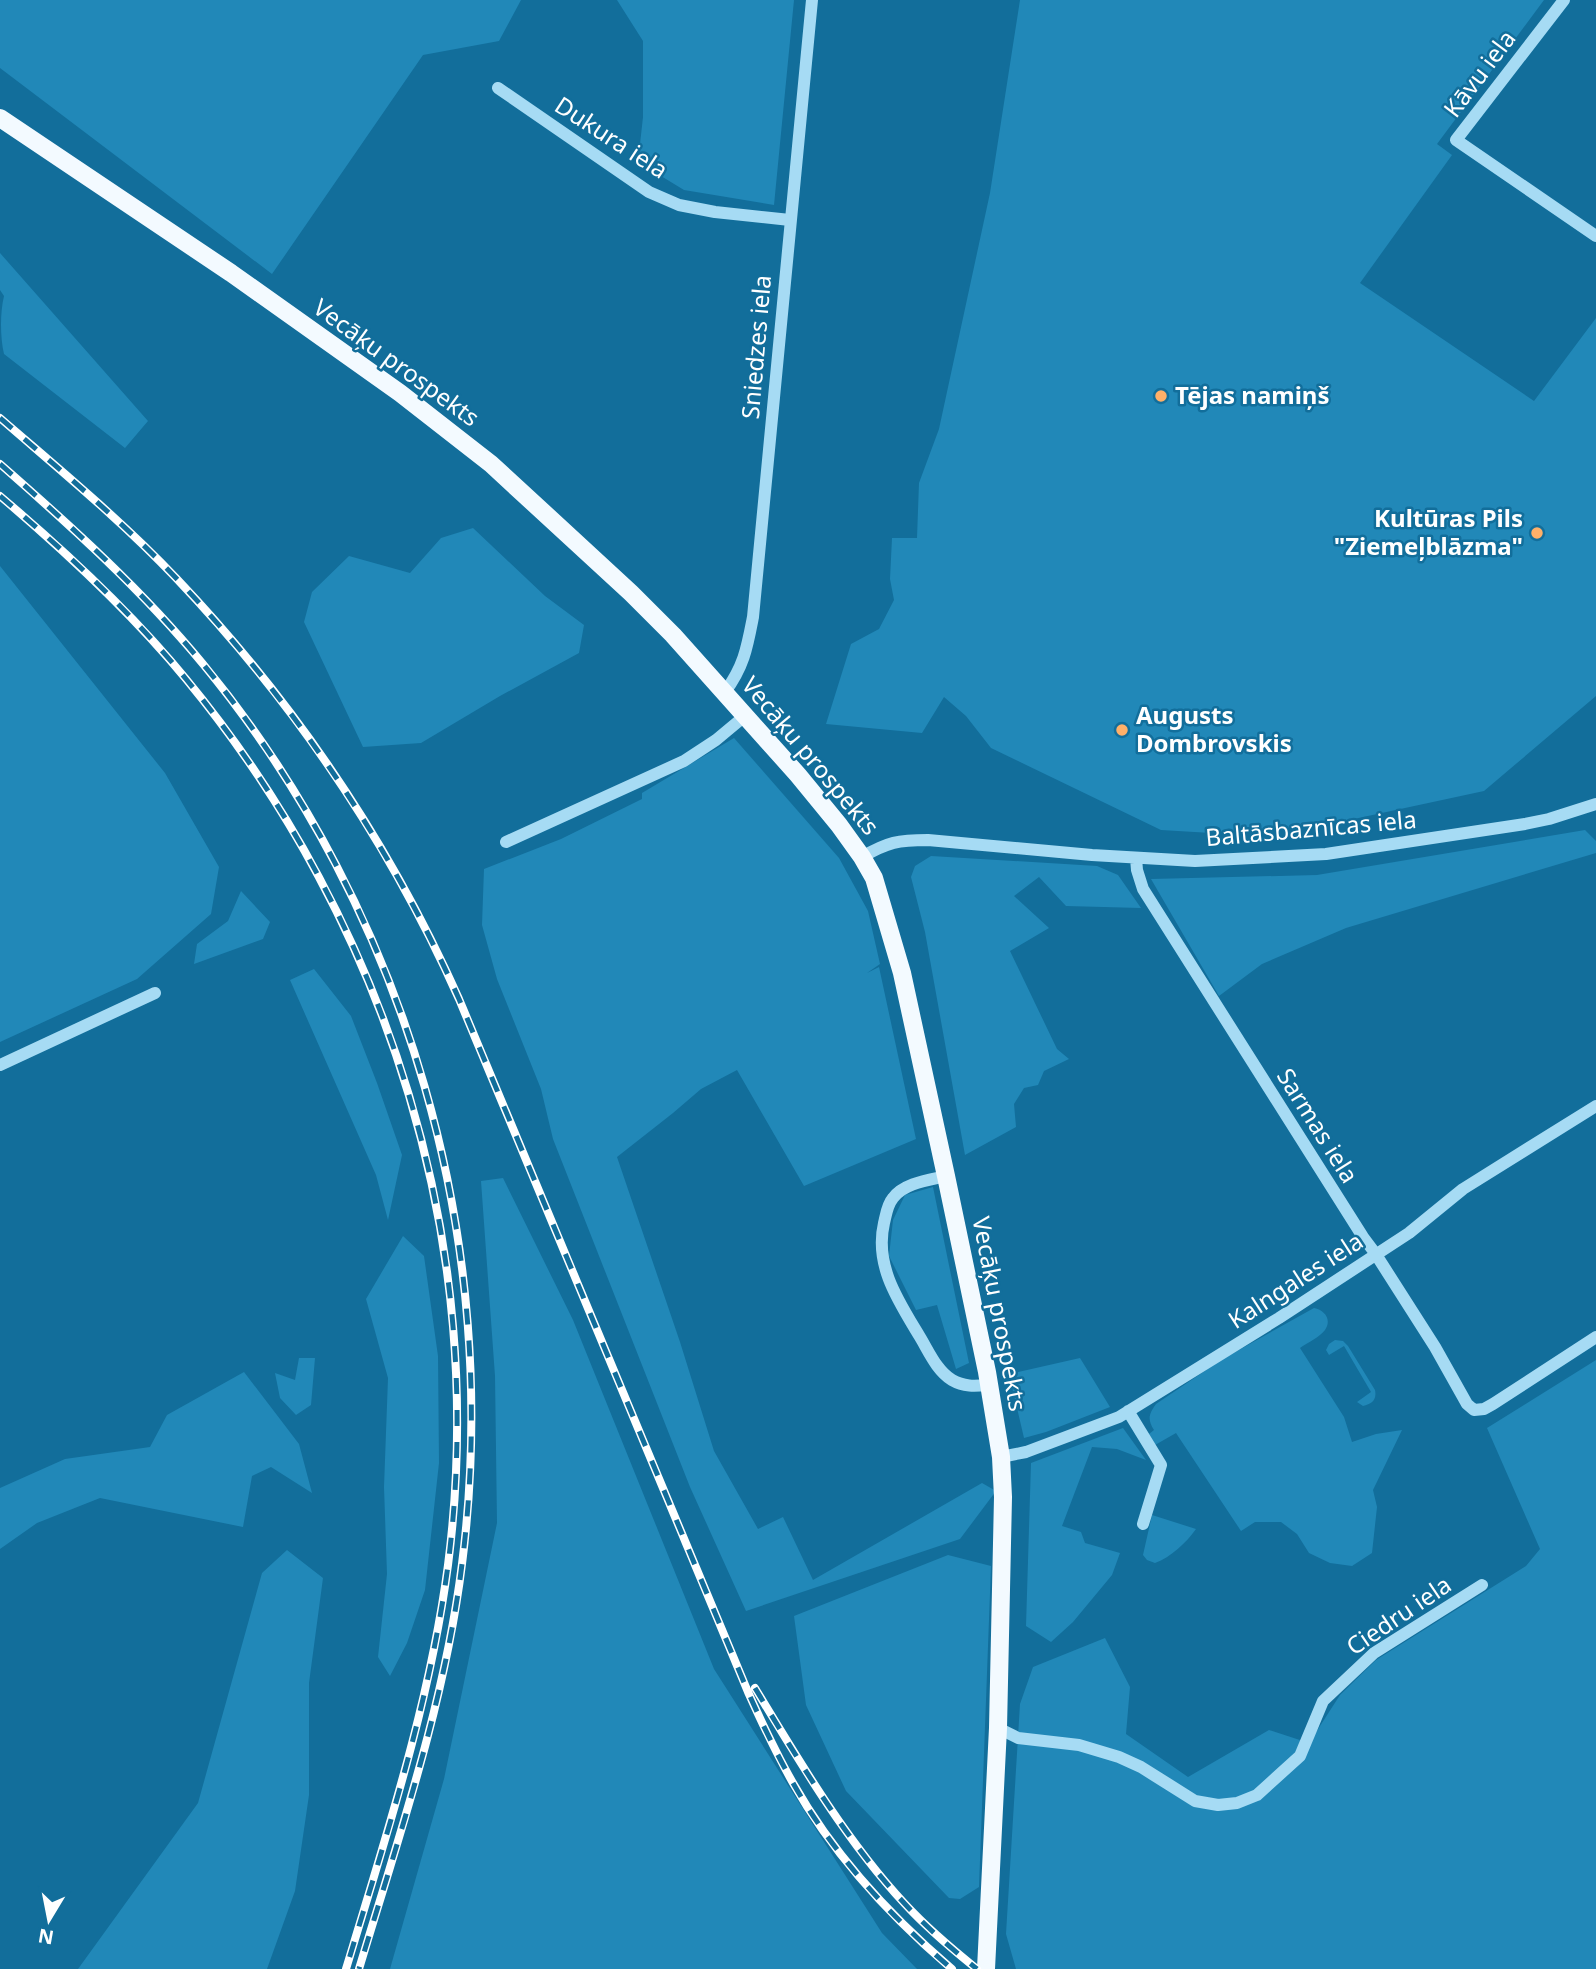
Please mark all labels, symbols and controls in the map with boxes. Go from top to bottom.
street label: Kāvu iela [1435,23,1522,123]
street label: Dukura iela [549,88,675,186]
street label: Sniedzes iela [733,273,778,420]
street label: Vecāķu prospekts [307,290,487,433]
place label: Tējas namiņš [1175,378,1330,411]
marker: Tējas namiņš [1153,388,1169,404]
place label: Kultūras Pils "Ziemeļblāzma" [1334,501,1523,562]
marker: Kultūras Pils "Ziemeļblāzma" [1529,525,1545,541]
street label: Vecāķu prospekts [735,669,887,841]
place label: Augusts Dombrovskis [1136,698,1292,759]
marker: Augusts Dombrovskis [1114,722,1130,738]
street label: Baltāsbaznīcas iela [1204,802,1418,853]
street label: Sarmas iela [1270,1062,1367,1189]
street label: Vecāķu prospekts [965,1213,1036,1414]
street label: Kalngales iela [1221,1224,1369,1336]
street label: Ciedru iela [1339,1568,1457,1662]
north arrow [14,1885,84,1955]
text: N [36,1923,56,1951]

